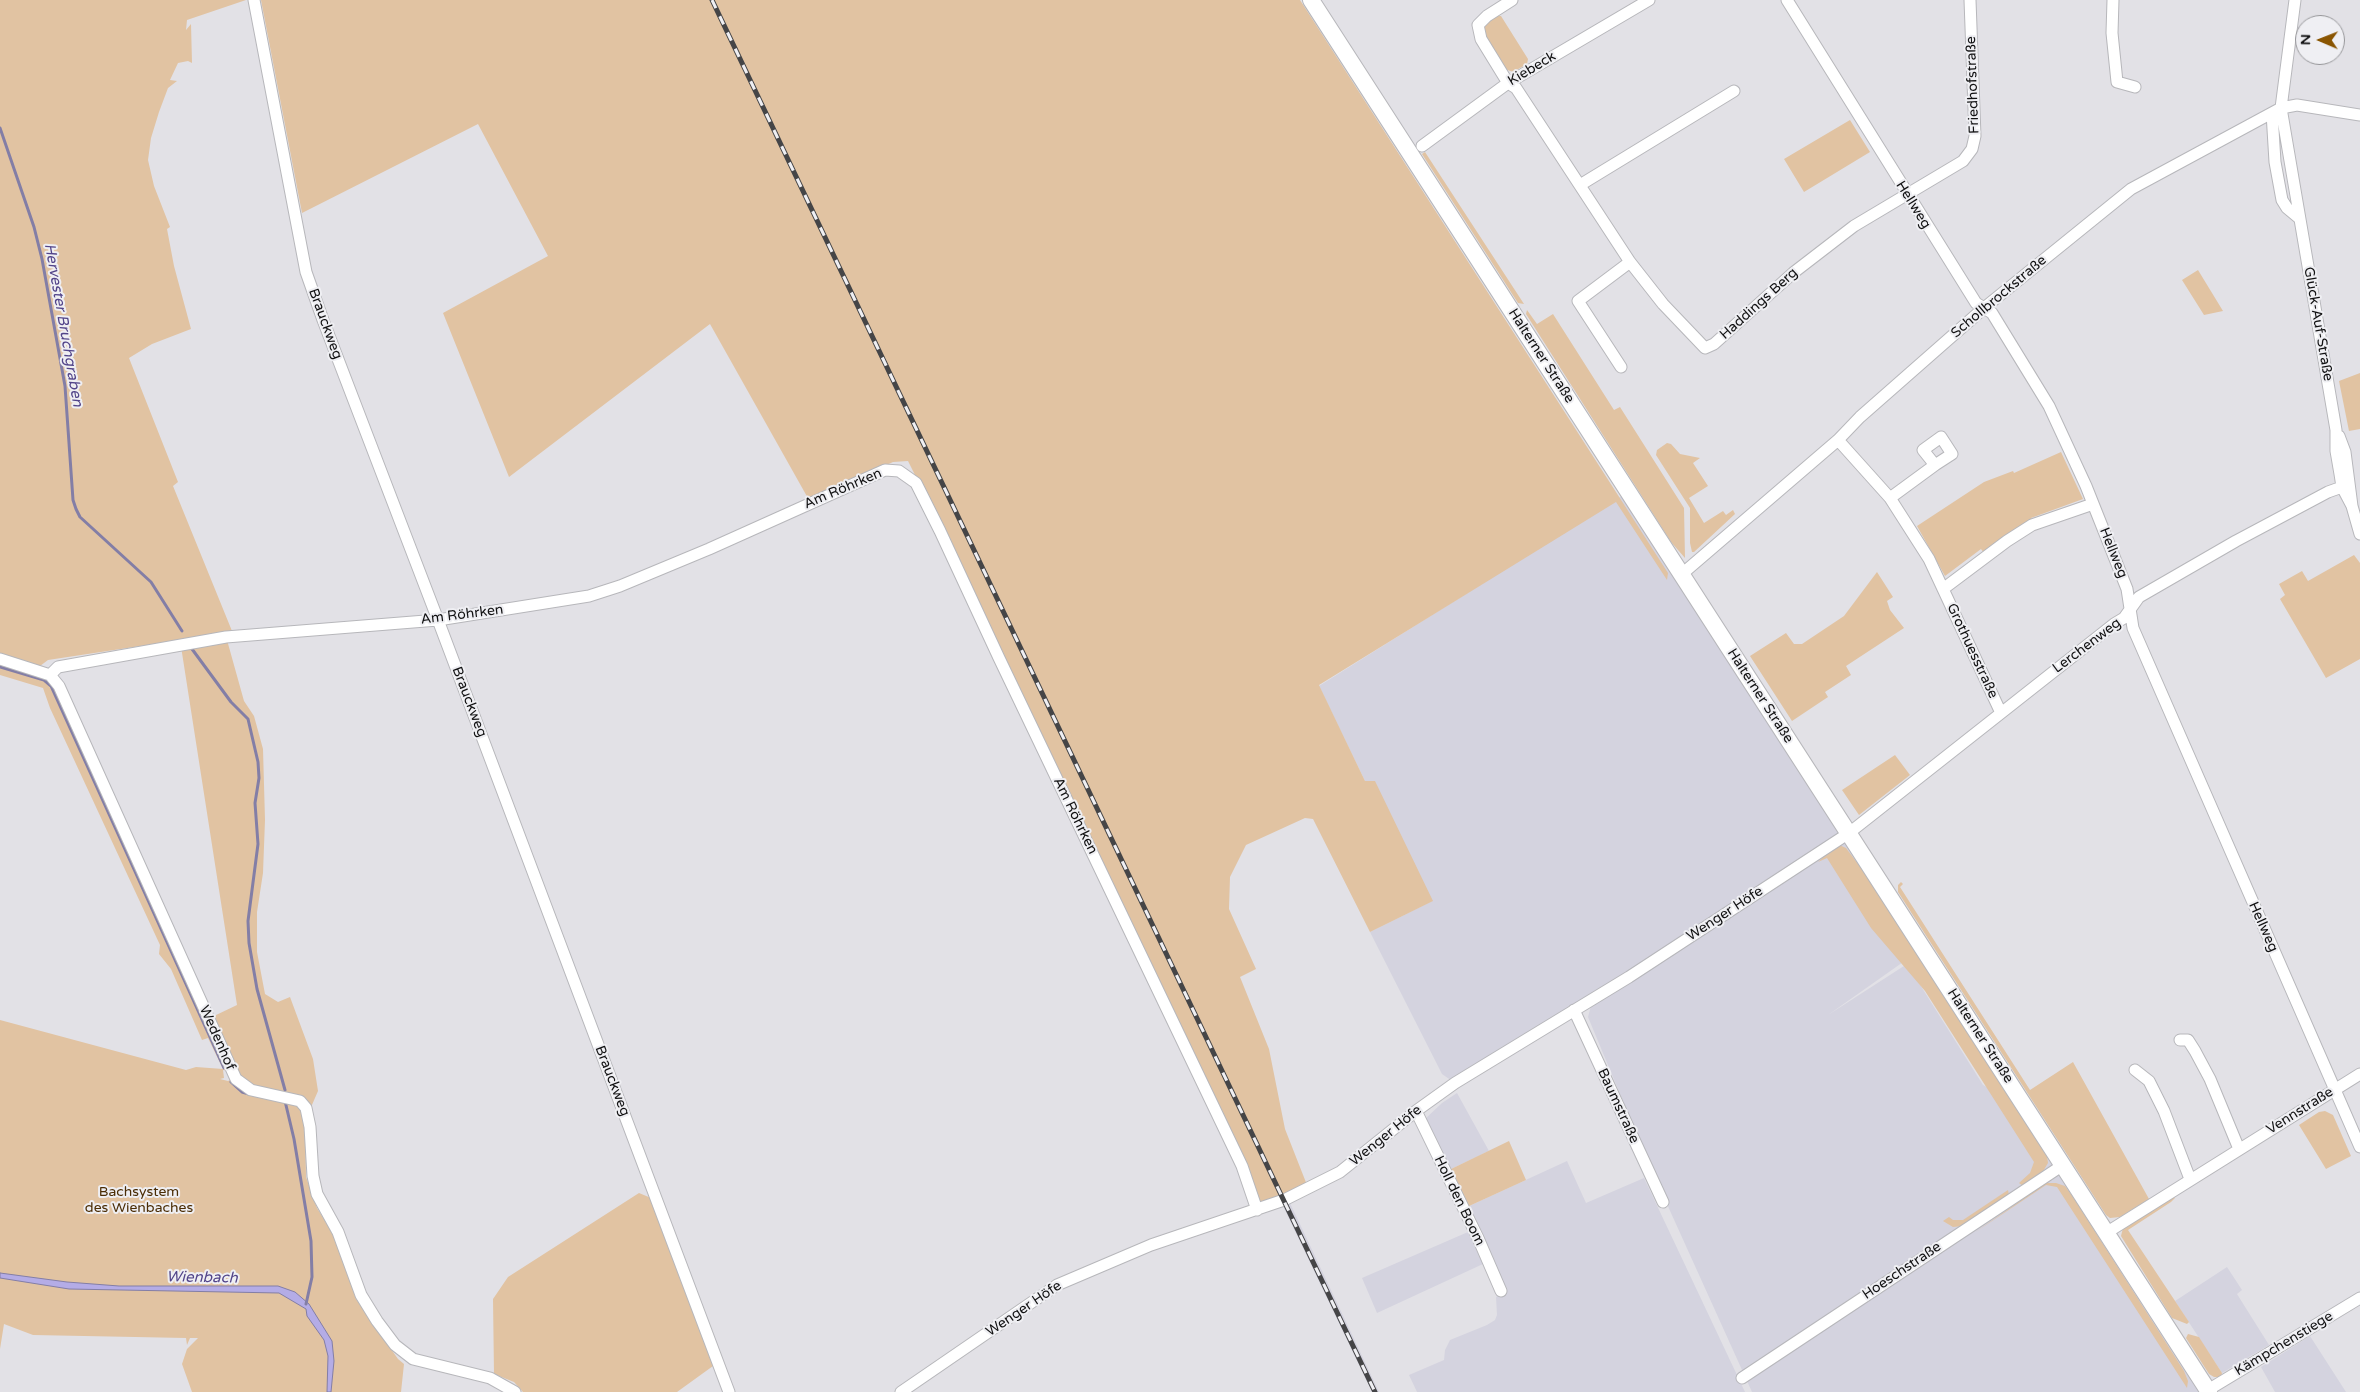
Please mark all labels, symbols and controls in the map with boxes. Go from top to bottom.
north arrow [2295,15,2345,65]
text: N [2297,34,2314,46]
street label: Friedhofstraße [1963,36,1983,134]
street label: Kiebeck [1505,48,1559,90]
street label: Hellweg [1892,178,1934,232]
water label: Hervester Bruchgraben [40,242,86,408]
street label: Schollbrockstraße [1948,252,2050,342]
street label: Haddings Berg [1717,265,1801,343]
street label: Glück-Auf-Straße [2300,266,2336,382]
street label: Brauckweg [304,286,346,362]
street label: Halterner Straße [1504,306,1578,406]
street label: Am Röhrken [801,465,885,513]
street label: Hellweg [2095,525,2131,581]
street label: Grothuesstraße [1943,601,2001,701]
street label: Am Röhrken [420,602,504,628]
street label: Lerchenweg [2050,615,2124,677]
street label: Halterner Straße [1723,646,1797,746]
street label: Brauckweg [448,664,490,740]
street label: Am Röhrken [1049,775,1101,857]
street label: Wenger Höfe [1684,883,1766,945]
street label: Hellweg [2245,899,2281,955]
street label: Halterner Straße [1943,986,2017,1086]
street label: Wedenhof [195,1003,239,1073]
street label: Brauckweg [591,1043,633,1119]
street label: Baumstraße [1593,1066,1643,1146]
street label: Vennstraße [2263,1084,2337,1138]
street label: Wenger Höfe [1347,1102,1425,1170]
street label: Holl den Boom [1430,1153,1488,1249]
park label: Bachsystem des Wienbaches [85,1184,193,1216]
street label: Hoeschstraße [1860,1239,1944,1303]
water label: Wienbach [166,1268,238,1288]
street label: Wenger Höfe [983,1278,1065,1340]
street label: Kämpchenstiege [2232,1308,2336,1380]

